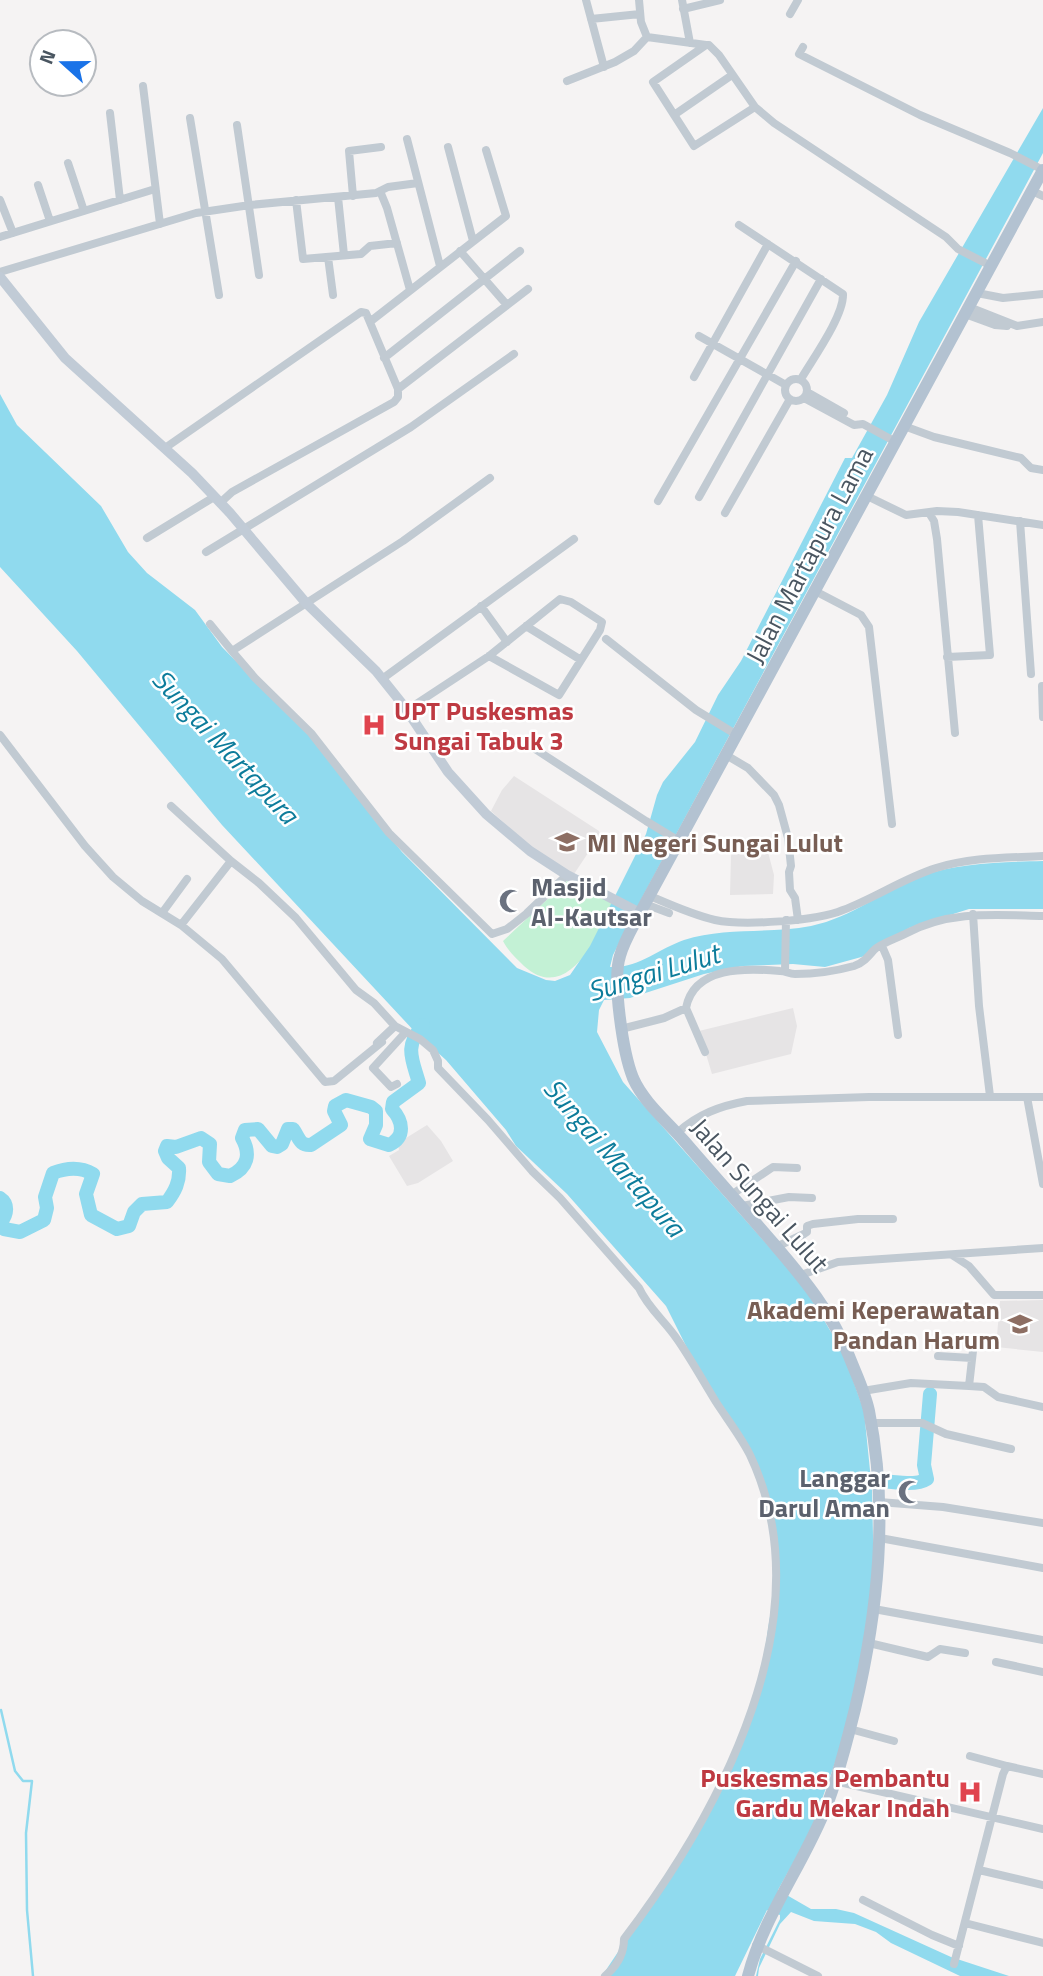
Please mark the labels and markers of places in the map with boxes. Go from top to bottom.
place label: UPT Puskesmas Sungai Tabuk 3 [394,691,574,760]
hospital icon: UPT Puskesmas Sungai Tabuk 3 [360,711,388,739]
place label: MI Negeri Sungai Lulut [587,823,843,862]
school or university icon: MI Negeri Sungai Lulut [553,828,581,856]
place label: Masjid Al-Kautsar [531,867,652,936]
mosque icon: Masjid Al-Kautsar [497,887,525,915]
place label: Akademi Keperawatan Pandan Harum [747,1290,1000,1359]
school or university icon: Akademi Keperawatan Pandan Harum [1006,1310,1034,1338]
place label: Langgar Darul Aman [758,1458,890,1527]
mosque icon: Langgar Darul Aman [896,1478,924,1506]
place label: Puskesmas Pembantu Gardu Mekar Indah [700,1758,950,1827]
hospital icon: Puskesmas Pembantu Gardu Mekar Indah [956,1778,984,1806]

